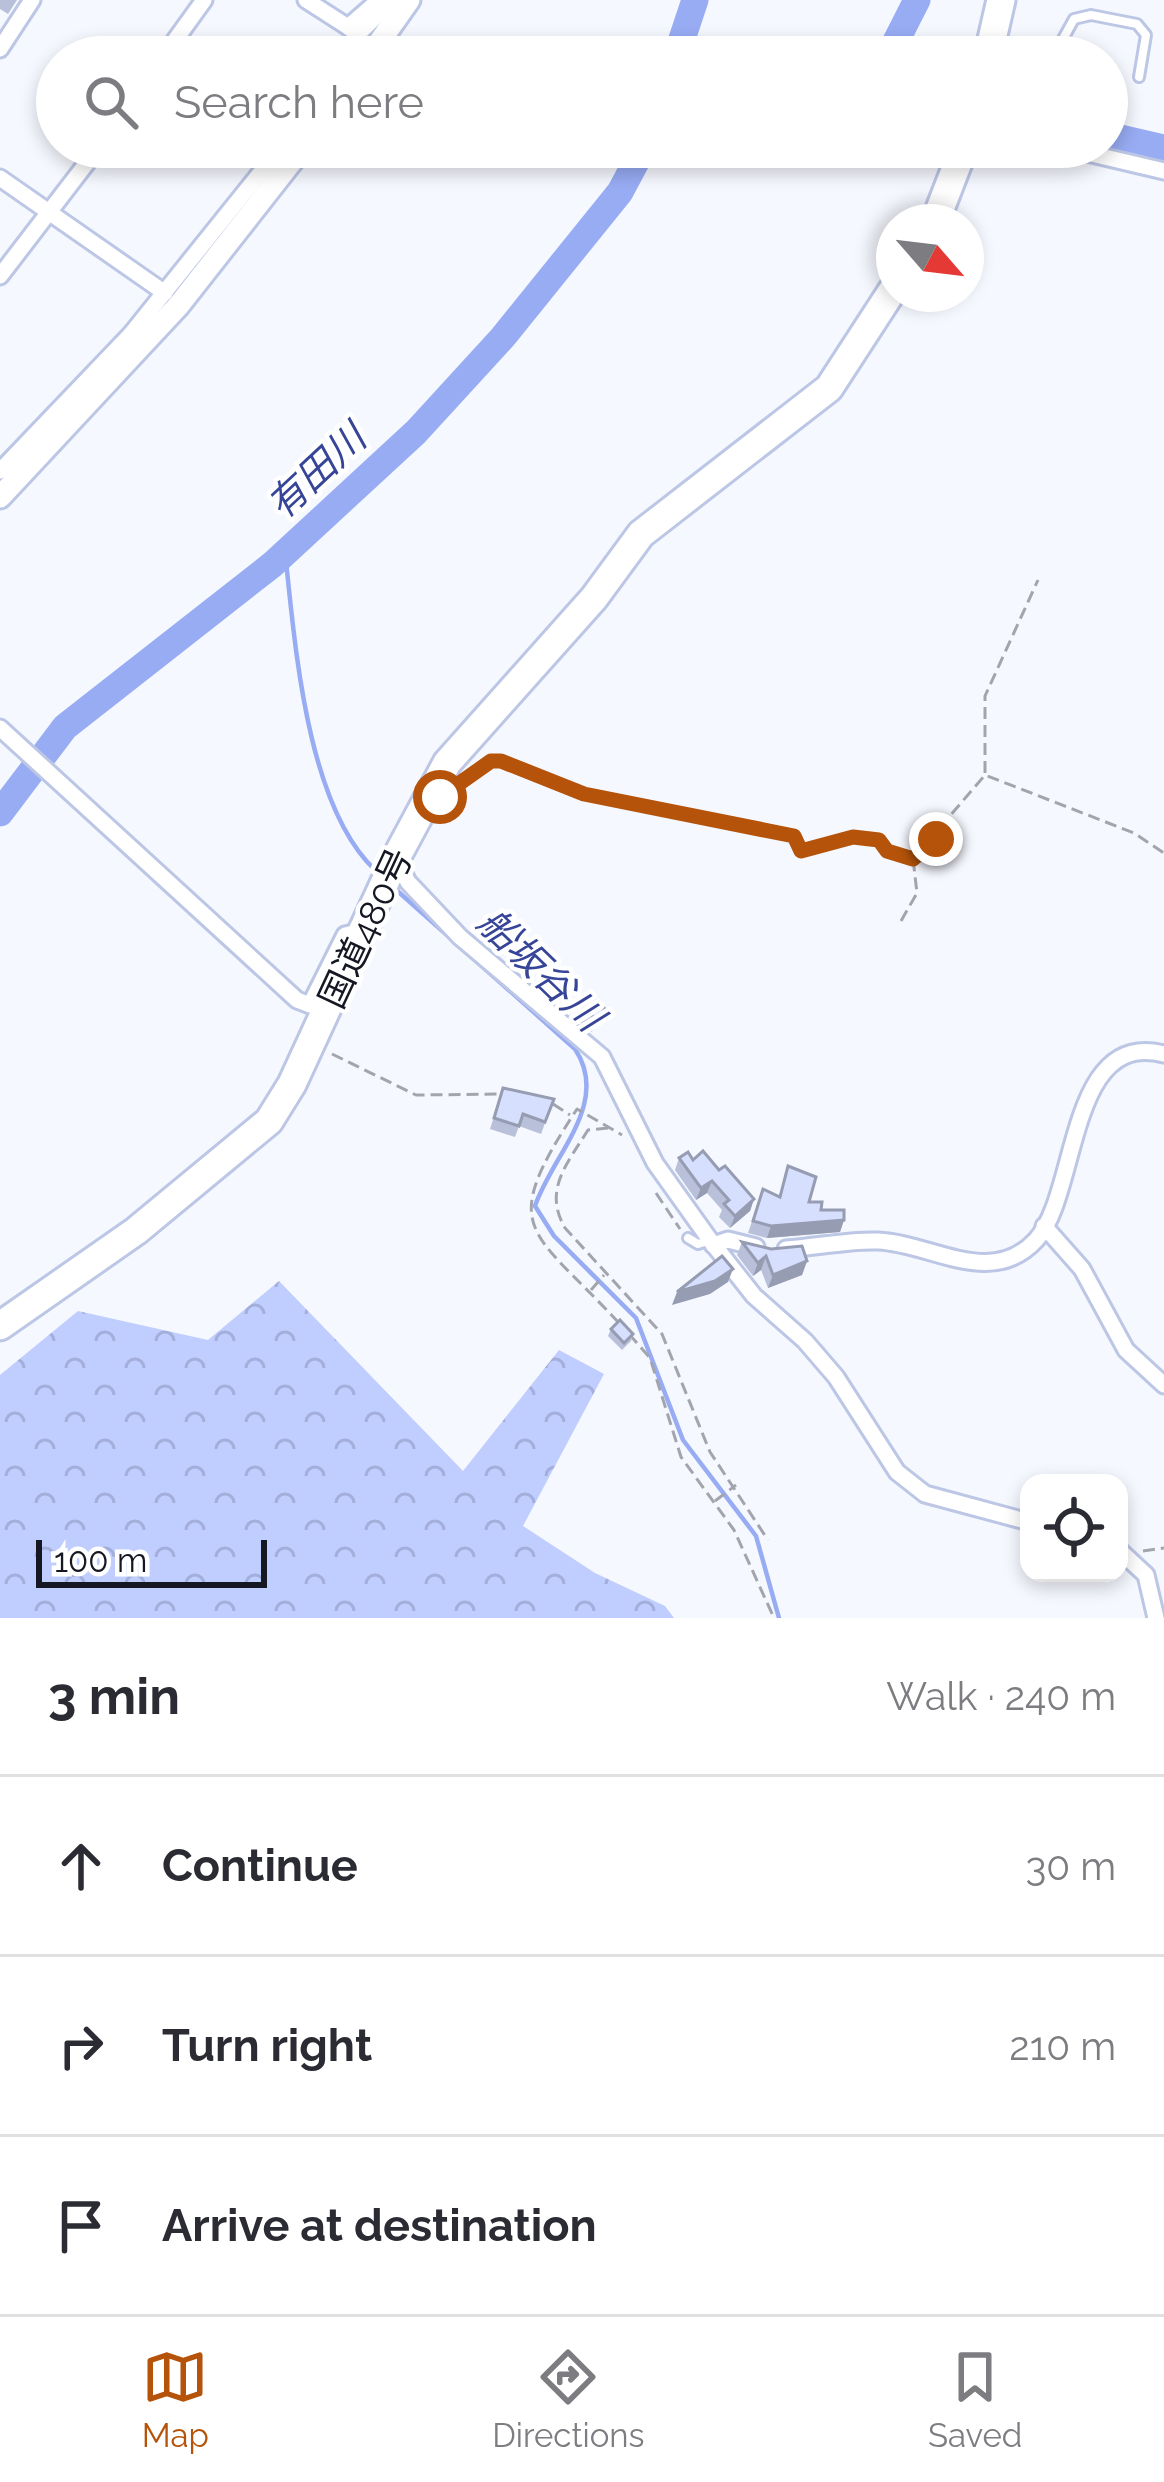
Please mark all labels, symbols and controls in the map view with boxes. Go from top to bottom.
search box [36,36,1128,168]
icon: search [78,69,144,135]
text: Search here [174,76,424,129]
north arrow [876,204,984,312]
water label: 有田川 [258,412,377,528]
route start [413,770,467,824]
route end [909,812,963,866]
street label: 国道480号 [310,842,420,1014]
water label: 船坂谷川 [469,898,616,1043]
map controls [1020,1474,1128,1582]
button: locate [1020,1474,1128,1582]
scale bar [36,1534,267,1587]
text: 100 m [54,1541,147,1580]
text: 3 min [48,1666,180,1726]
text: Walk · 240 m [886,1673,1116,1719]
icon: ahead [48,1833,114,1899]
text: Continue [162,1839,358,1892]
text: 30 m [1026,1843,1116,1889]
icon: right [48,2013,114,2079]
text: Turn right [162,2019,372,2072]
text: 210 m [1009,2023,1116,2069]
icon: arrive [48,2193,114,2259]
text: Arrive at destination [162,2199,597,2252]
tab: Map [142,2344,209,2455]
tab: Directions [492,2344,645,2455]
tab: Saved [928,2344,1022,2455]

